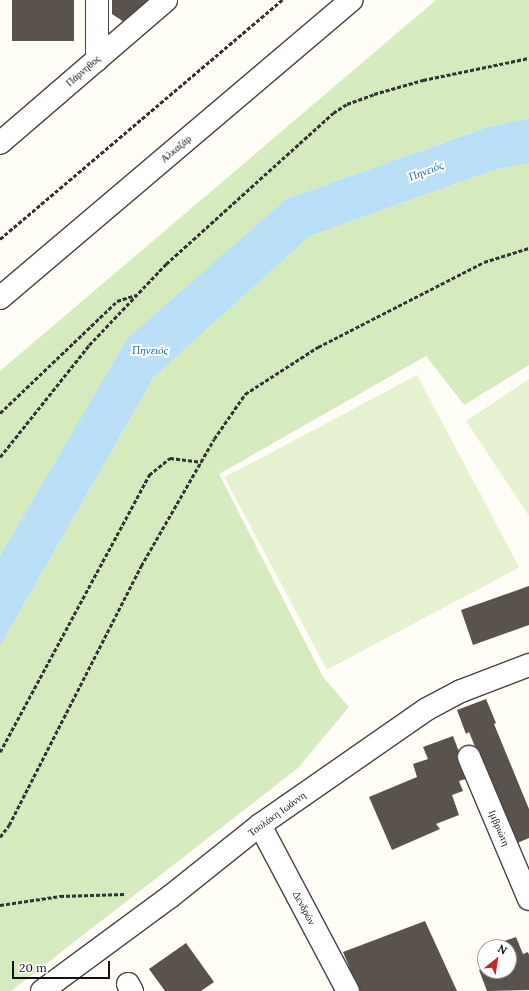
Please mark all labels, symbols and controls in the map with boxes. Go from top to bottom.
street label: Πάρνηθος [63,53,103,89]
street label: Αλκαζάρ [158,133,194,165]
water label: Πηνειός [407,158,445,184]
water label: Πηνειός [132,343,168,357]
street label: Τσολάκη Ιωάννη [246,789,308,839]
street label: Ιμβριώτη [486,808,512,848]
street label: Δενδρών [290,889,318,927]
north arrow [477,939,517,979]
text: N [495,941,510,958]
scale bar [14,953,112,979]
text: 20 m [19,960,47,975]

